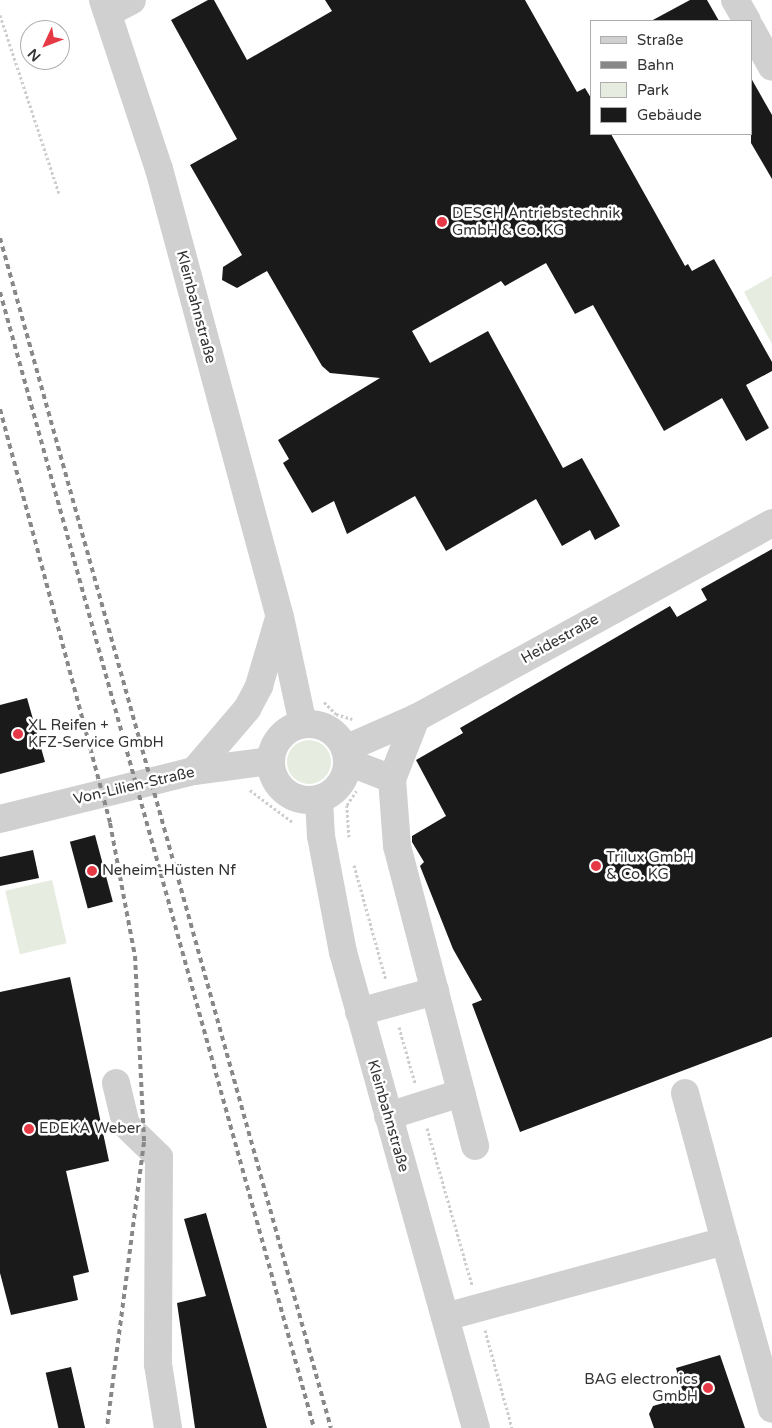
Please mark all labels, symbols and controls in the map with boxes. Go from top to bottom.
north arrow [20,20,70,70]
legend [590,20,752,135]
text: Straße [637,31,683,49]
text: N [24,45,44,65]
text: Bahn [637,56,674,74]
text: Park [637,81,669,99]
text: Gebäude [637,106,702,124]
place label: DESCH Antriebstechnik GmbH & Co. KG [452,204,620,239]
marker: DESCH Antriebstechnik GmbH & Co. KG [436,216,448,228]
street label: Kleinbahnstraße [172,249,220,365]
street label: Heidestraße [518,610,602,668]
place label: XL Reifen + KFZ-Service GmbH [28,716,164,751]
marker: XL Reifen + KFZ-Service GmbH [12,728,24,740]
street label: Von-Lilien-Straße [72,763,196,809]
place label: Trilux GmbH & Co. KG [606,848,694,883]
marker: Trilux GmbH & Co. KG [590,860,602,872]
place label: Neheim-Hüsten Nf [102,862,236,880]
marker: Neheim-Hüsten Nf [86,865,98,877]
street label: Kleinbahnstraße [363,1058,413,1174]
place label: EDEKA Weber [39,1120,141,1138]
marker: EDEKA Weber [23,1123,35,1135]
place label: BAG electronics GmbH [584,1370,698,1405]
marker: BAG electronics GmbH [702,1382,714,1394]

